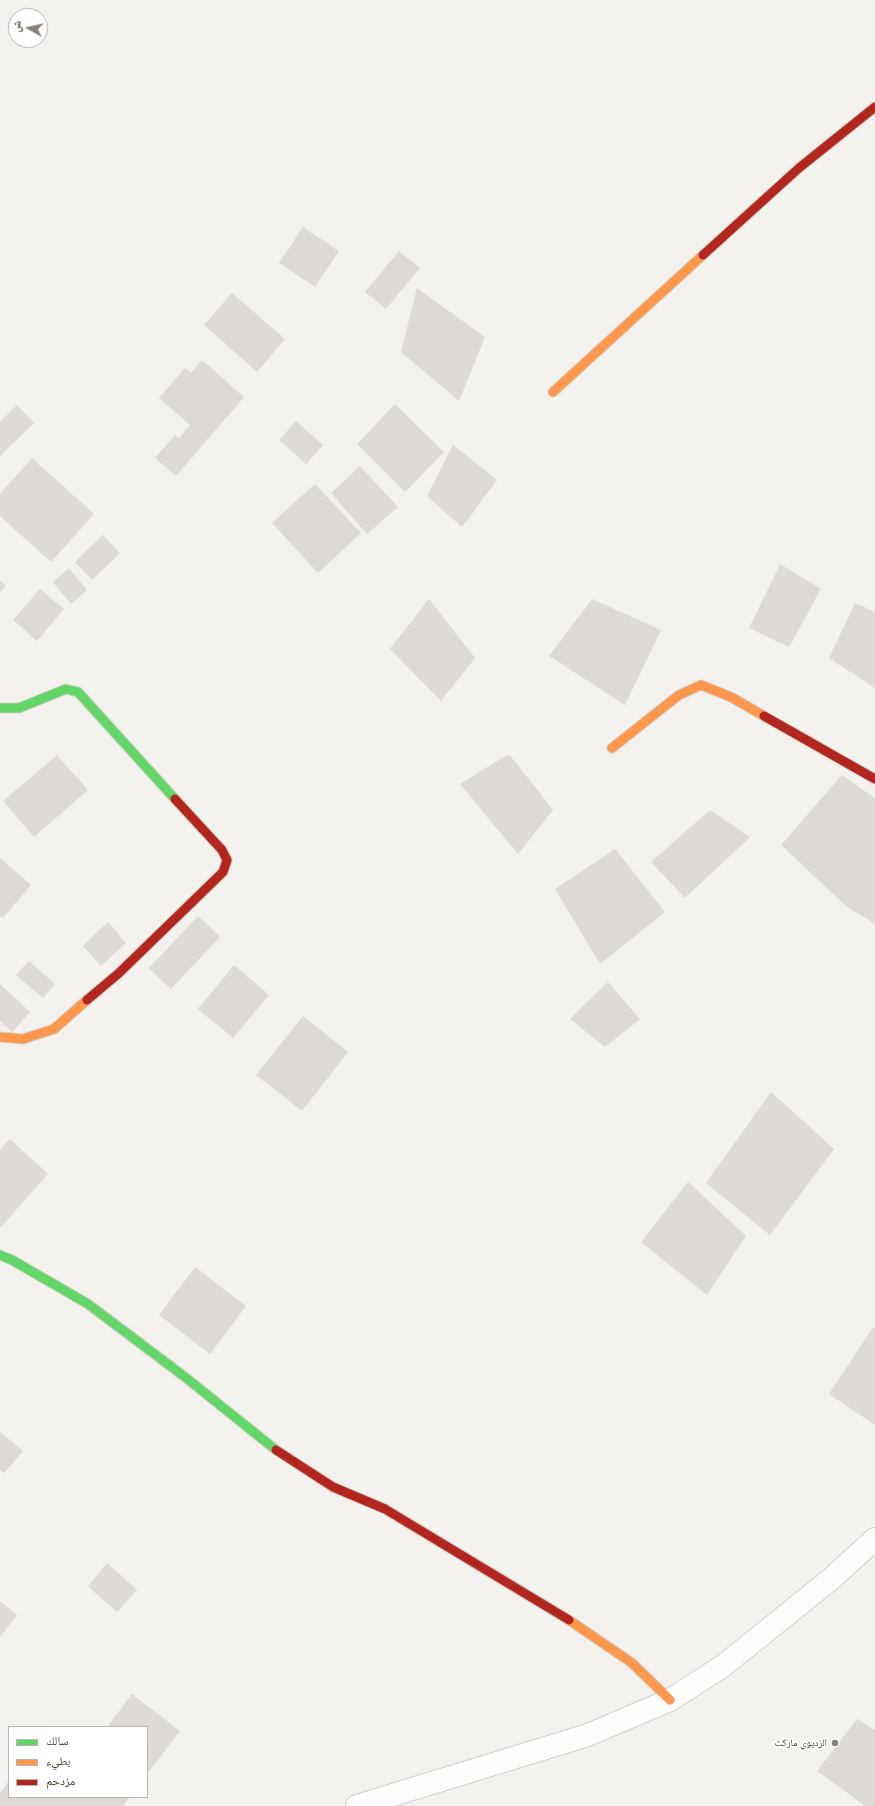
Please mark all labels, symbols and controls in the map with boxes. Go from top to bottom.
north arrow [8,8,48,48]
text: ش [9,20,24,33]
legend [8,1726,148,1798]
text: سالك [46,1734,68,1748]
place label: الزديوي ماركت [774,1737,827,1749]
marker: الزديوي ماركت [830,1738,840,1748]
text: بطيء [46,1754,70,1768]
text: مزدحم [46,1774,75,1788]

